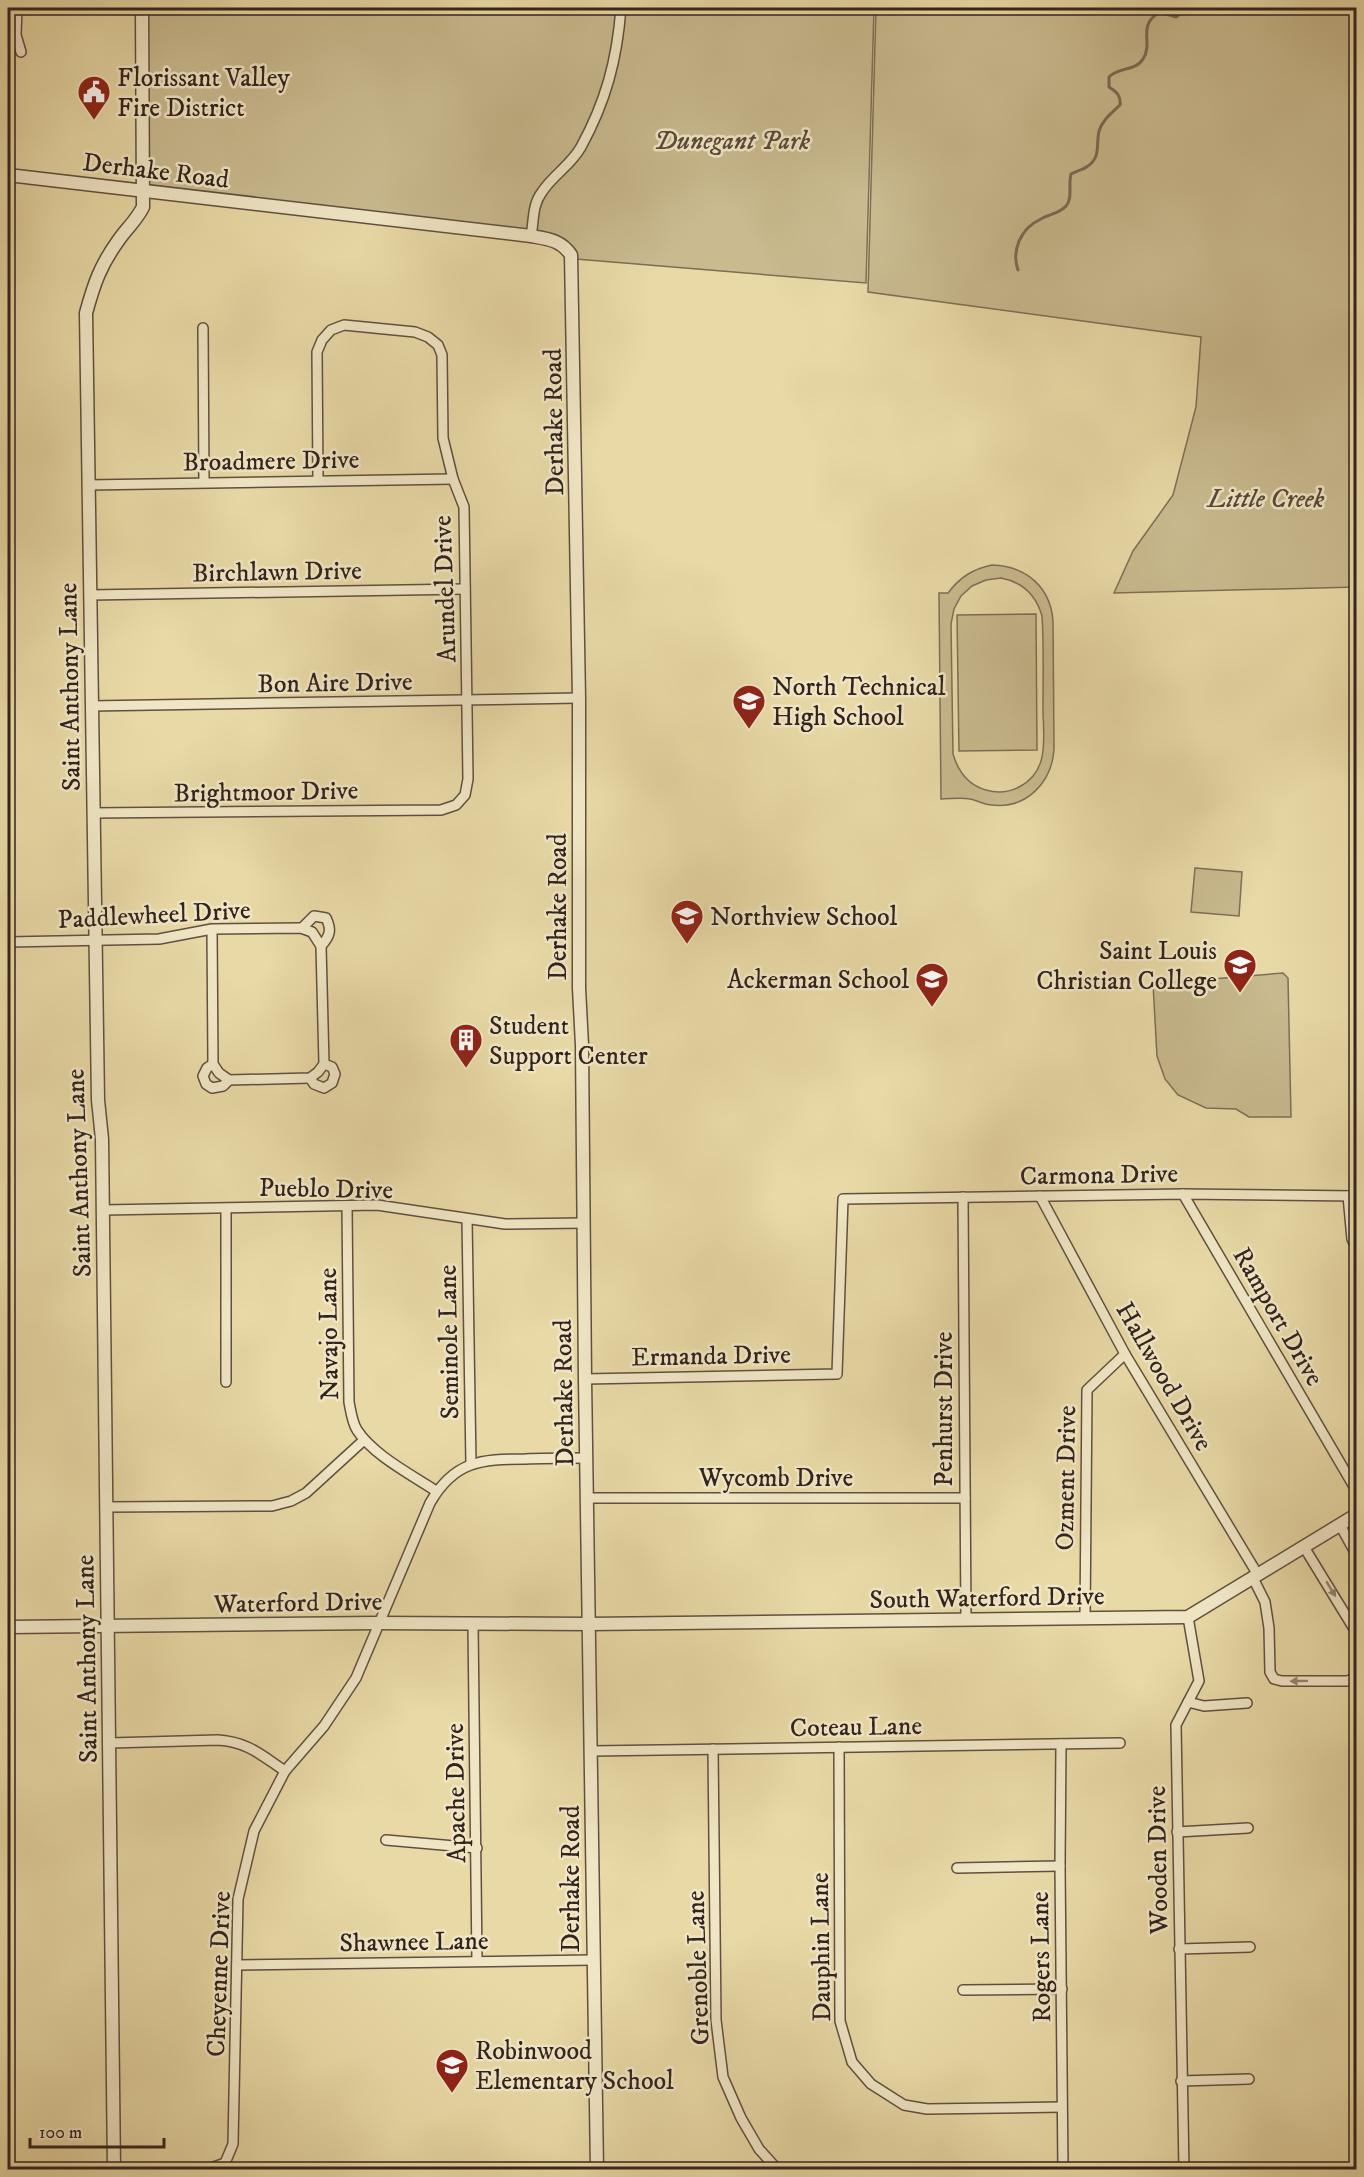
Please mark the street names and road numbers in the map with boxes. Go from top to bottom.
street label: Derhake Road [81,146,231,197]
street label: Derhake Road [537,348,572,496]
street label: Broadmere Drive [182,443,360,480]
street label: Arundel Drive [426,515,465,663]
street label: Birchlawn Drive [192,555,362,590]
street label: Saint Anthony Lane [52,582,89,792]
street label: Bon Aire Drive [257,666,413,701]
street label: Brightmoor Drive [173,774,359,811]
street label: Derhake Road [542,833,575,981]
street label: Paddlewheel Drive [57,894,251,937]
street label: Saint Anthony Lane [59,1068,100,1278]
street label: Carmona Drive [1020,1158,1178,1193]
street label: Pueblo Drive [259,1172,393,1207]
street label: Ramport Drive [1225,1241,1331,1392]
street label: Seminole Lane [432,1264,467,1420]
street label: Navajo Lane [312,1267,347,1401]
street label: Hallwood Drive [1108,1296,1220,1457]
street label: Derhake Road [547,1319,582,1467]
street label: Penhurst Drive [928,1331,961,1487]
street label: Ermanda Drive [631,1339,791,1374]
street label: Ozment Drive [1049,1405,1084,1551]
street label: Wycomb Drive [698,1462,853,1495]
street label: Saint Anthony Lane [69,1554,106,1764]
street label: South Waterford Drive [869,1580,1105,1617]
street label: Waterford Drive [212,1586,383,1621]
street label: Coteau Lane [790,1710,922,1745]
street label: Apache Drive [439,1723,474,1863]
street label: Wooden Drive [1141,1785,1176,1936]
street label: Derhake Road [555,1805,588,1953]
street label: Dauphin Lane [804,1872,839,2022]
street label: Grenoble Lane [679,1890,718,2046]
street label: Cheyenne Drive [200,1891,239,2058]
street label: Rogers Lane [1024,1891,1059,2023]
street label: Shawnee Lane [339,1925,489,1960]

